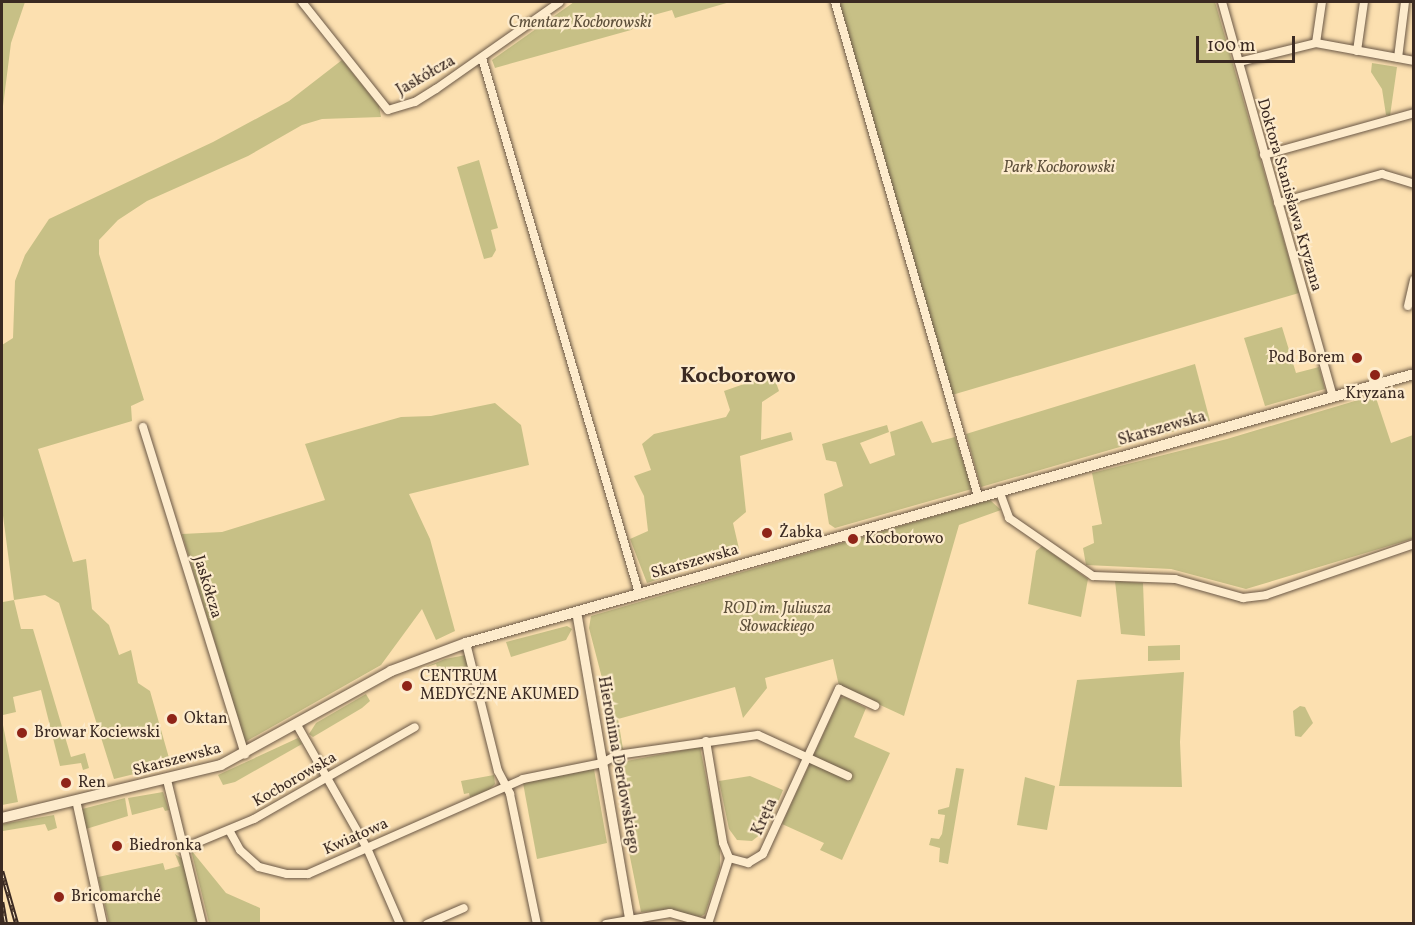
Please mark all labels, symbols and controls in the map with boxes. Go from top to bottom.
park label: Cmentarz Kocborowski [509,13,651,33]
scale bar [1199,24,1298,62]
text: 100 m [1207,34,1256,59]
street label: Jaskółcza [393,51,459,101]
street label: Doktora Stanisława Kryzana [1252,96,1326,294]
park label: Park Kocborowski [1003,158,1115,178]
place label: Pod Borem [1268,348,1345,368]
marker: Pod Borem [1350,351,1364,365]
district label: Kocborowo [680,364,796,390]
marker: Kryzana [1368,368,1382,382]
place label: Kryzana [1345,384,1405,404]
street label: Skarszewska [1116,407,1208,451]
place label: Żabka [779,523,822,543]
marker: Żabka [760,526,774,540]
place label: Kocborowo [865,529,944,549]
marker: Kocborowo [846,532,860,546]
street label: Skarszewska [649,540,741,584]
street label: Jaskółcza [188,553,226,621]
park label: ROD im. Juliusza Słowackiego [723,599,831,637]
place label: CENTRUM MEDYCZNE AKUMED [420,667,579,705]
street label: Hieronima Derdowskiego [593,675,643,855]
marker: CENTRUM MEDYCZNE AKUMED [398,677,416,695]
place label: Oktan [184,709,228,729]
marker: Oktan [165,712,179,726]
place label: Browar Kociewski [34,723,160,743]
marker: Browar Kociewski [15,726,29,740]
street label: Skarszewska [131,739,223,781]
street label: Kocborowska [250,748,340,812]
place label: Ren [78,773,106,793]
marker: Ren [59,776,73,790]
street label: Kręta [748,795,782,839]
street label: Kwiatowa [321,814,391,860]
place label: Biedronka [129,836,202,856]
marker: Biedronka [110,839,124,853]
place label: Bricomarché [71,887,161,907]
marker: Bricomarché [52,890,66,904]

